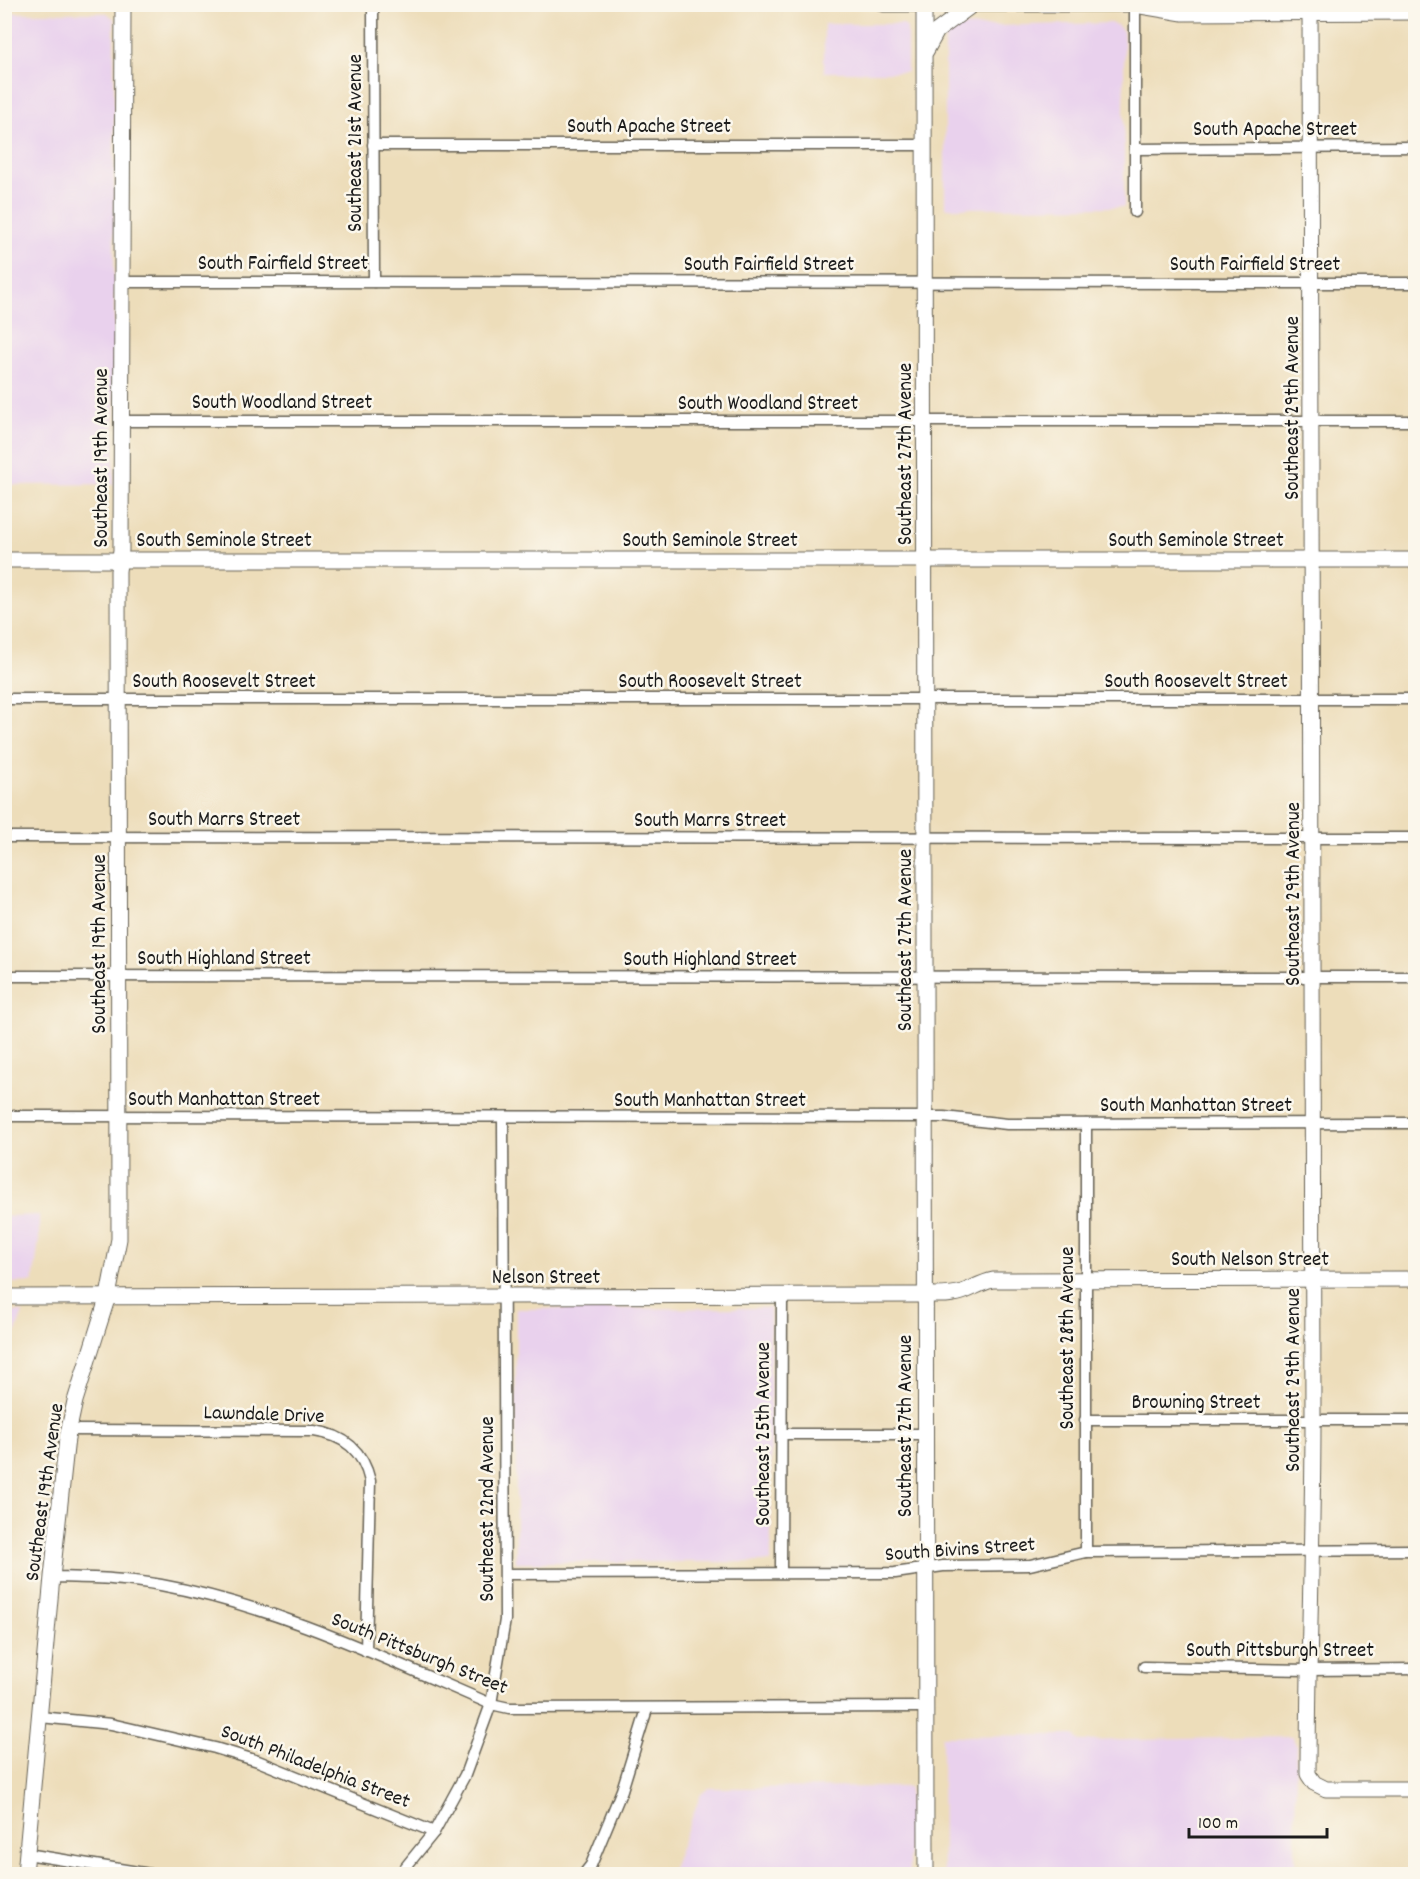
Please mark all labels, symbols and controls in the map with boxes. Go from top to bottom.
street label: Southeast 21st Avenue [342,54,372,232]
street label: South Apache Street [567,113,731,143]
street label: South Apache Street [1193,116,1357,146]
street label: South Fairfield Street [198,250,368,280]
street label: South Fairfield Street [684,251,854,281]
street label: South Fairfield Street [1170,251,1340,281]
street label: Southeast 29th Avenue [1279,316,1309,500]
street label: Southeast 27th Avenue [892,363,922,545]
street label: Southeast 19th Avenue [88,368,118,548]
street label: South Woodland Street [192,389,373,419]
street label: South Woodland Street [678,390,859,420]
street label: South Seminole Street [136,527,312,557]
street label: South Seminole Street [622,527,798,557]
street label: South Seminole Street [1108,527,1284,557]
street label: South Roosevelt Street [132,668,316,698]
street label: South Roosevelt Street [618,668,802,698]
street label: South Roosevelt Street [1104,668,1288,698]
street label: Southeast 29th Avenue [1280,802,1310,986]
street label: South Marrs Street [148,806,300,836]
street label: South Marrs Street [634,807,786,837]
street label: Southeast 27th Avenue [892,849,922,1031]
street label: Southeast 19th Avenue [86,854,116,1034]
street label: South Highland Street [137,945,311,975]
street label: South Highland Street [623,946,797,976]
street label: South Manhattan Street [128,1086,320,1116]
street label: South Manhattan Street [614,1087,806,1117]
street label: South Manhattan Street [1100,1092,1292,1122]
street label: South Nelson Street [1171,1246,1329,1276]
street label: Southeast 28th Avenue [1054,1247,1084,1429]
street label: Nelson Street [492,1264,600,1294]
street label: Southeast 29th Avenue [1280,1288,1310,1472]
street label: Southeast 27th Avenue [892,1335,922,1517]
street label: Southeast 25th Avenue [750,1342,780,1526]
street label: Browning Street [1132,1389,1261,1419]
street label: Lawndale Drive [203,1399,325,1433]
street label: Southeast 19th Avenue [19,1402,73,1583]
street label: Southeast 22nd Avenue [474,1416,504,1602]
street label: South Bivins Street [884,1531,1037,1571]
street label: South Pittsburgh Street [326,1606,512,1704]
street label: South Pittsburgh Street [1186,1637,1374,1667]
street label: South Philadelphia Street [216,1718,414,1818]
scale bar [1189,1801,1327,1839]
text: 100 m [1198,1812,1238,1837]

